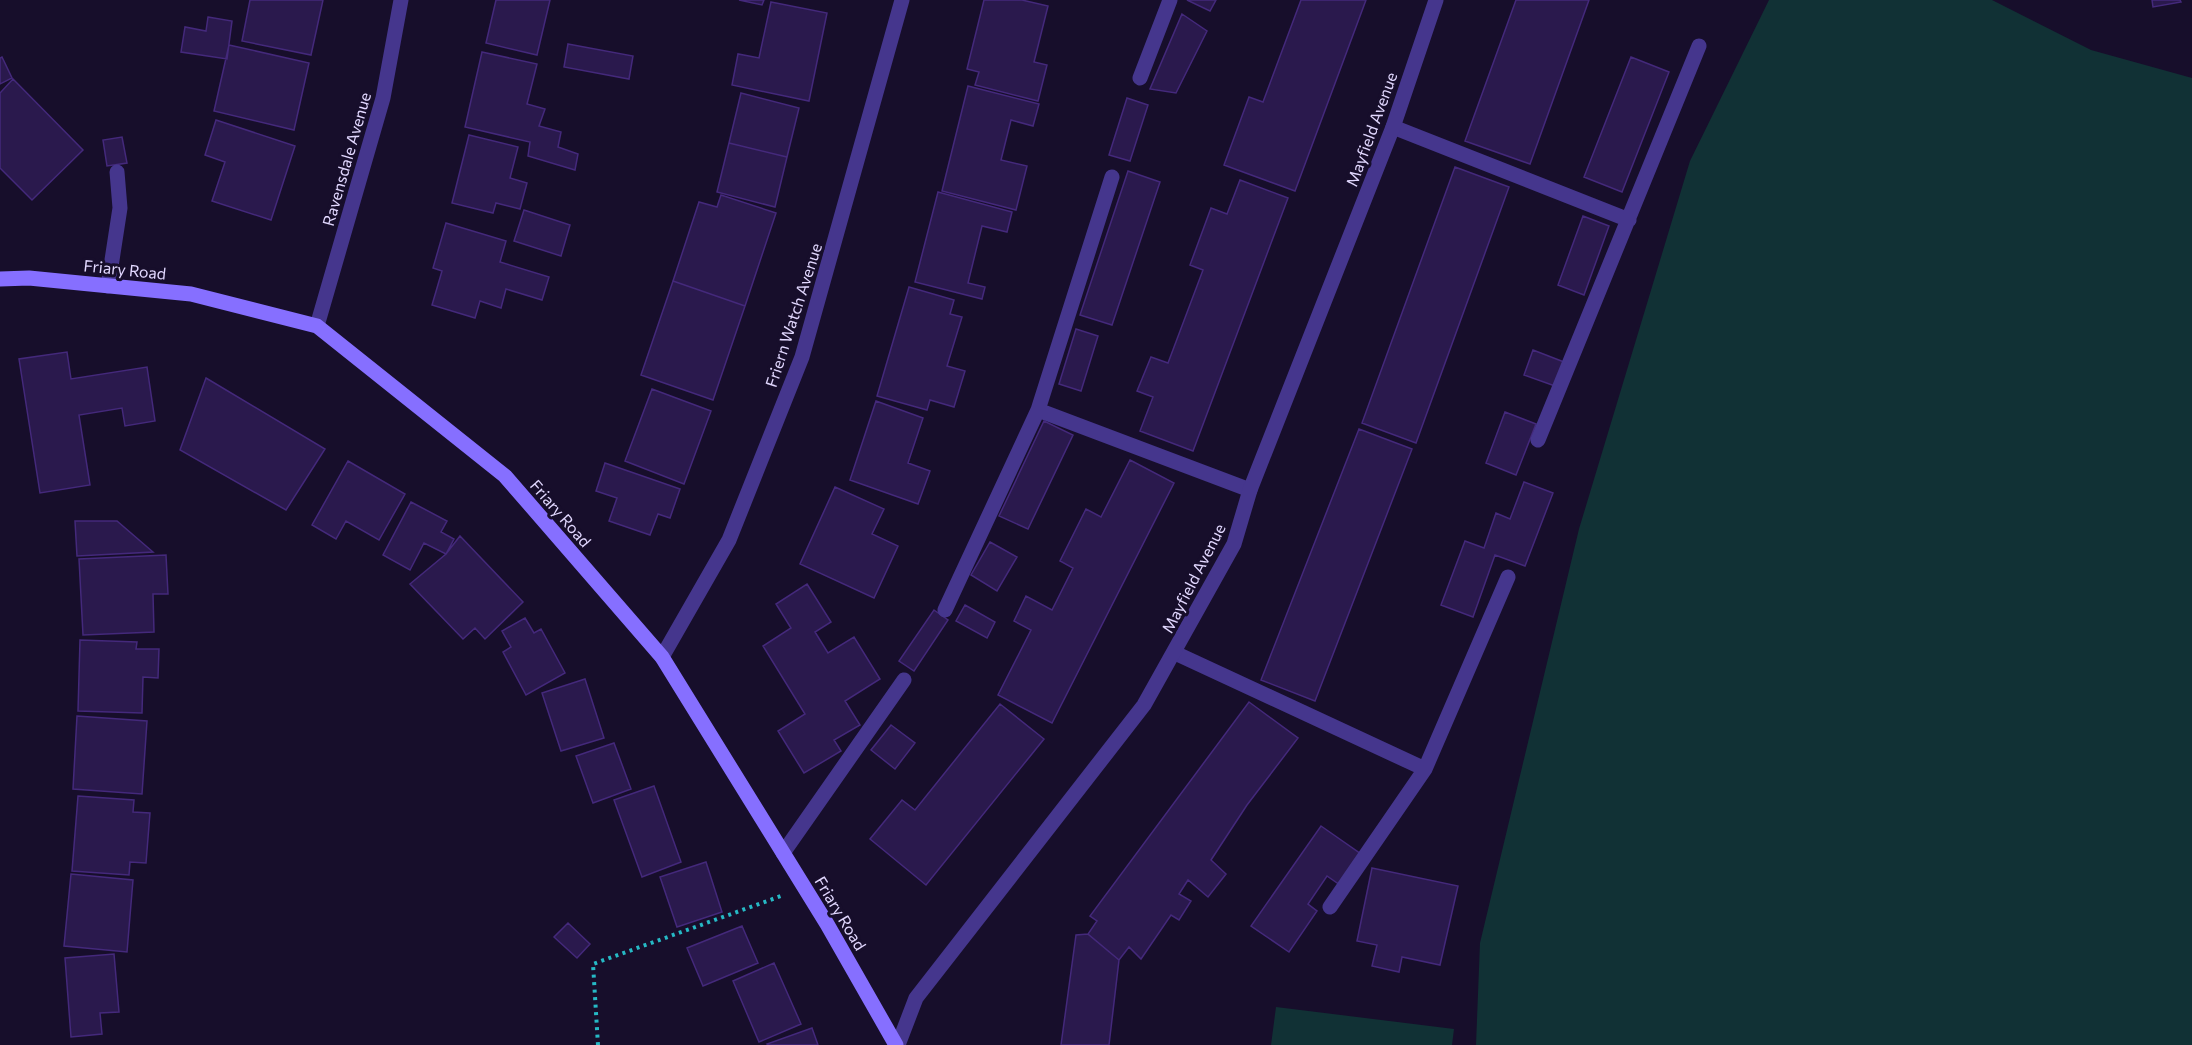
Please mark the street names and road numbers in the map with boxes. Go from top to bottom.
street label: Mayfield Avenue [1342,69,1400,189]
street label: Ravensdale Avenue [318,90,374,228]
street label: Friern Watch Avenue [761,241,825,389]
street label: Friary Road [83,255,167,283]
street label: Friary Road [527,475,595,551]
street label: Mayfield Avenue [1157,520,1229,636]
street label: Friary Road [812,873,870,953]

